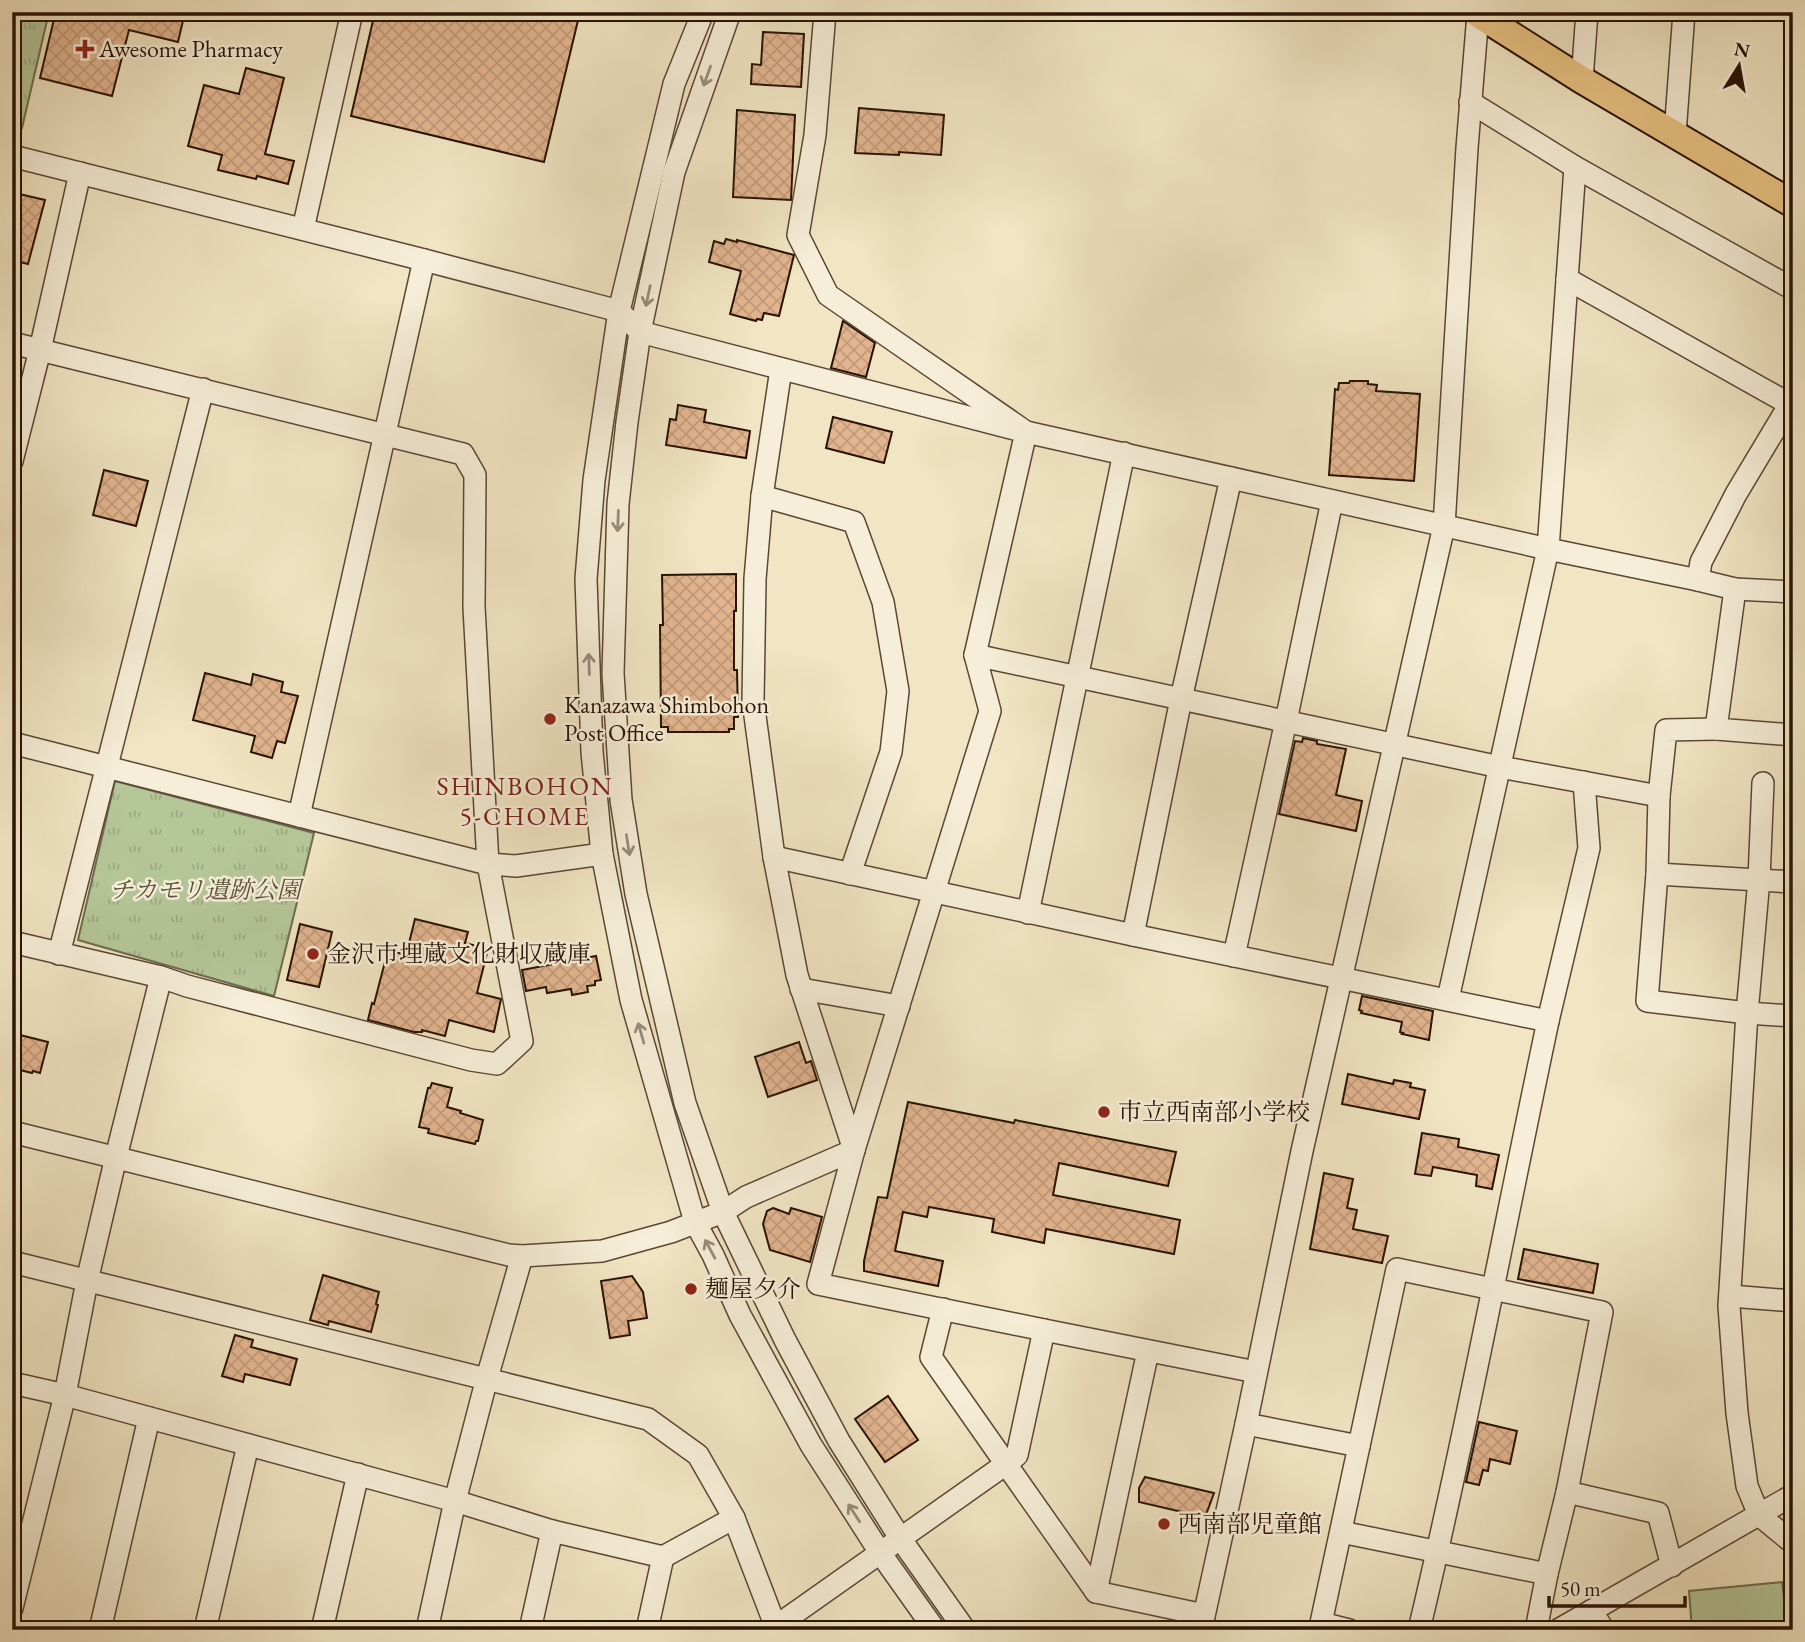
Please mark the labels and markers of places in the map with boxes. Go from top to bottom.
place label: Awesome Pharmacy [98,33,283,64]
marker: Awesome Pharmacy [77,41,93,57]
place label: Kanazawa Shimbohon Post Office [564,689,769,748]
marker: Kanazawa Shimbohon Post Office [542,711,558,727]
place label: 金沢市埋蔵文化財収蔵庫 [327,938,591,969]
marker: 金沢市埋蔵文化財収蔵庫 [305,946,321,962]
place label: 市立西南部小学校 [1118,1096,1310,1127]
marker: 市立西南部小学校 [1096,1104,1112,1120]
place label: 麺屋夕介 [705,1273,801,1304]
marker: 麺屋夕介 [683,1281,699,1297]
place label: 西南部児童館 [1178,1508,1322,1539]
marker: 西南部児童館 [1156,1516,1172,1532]

